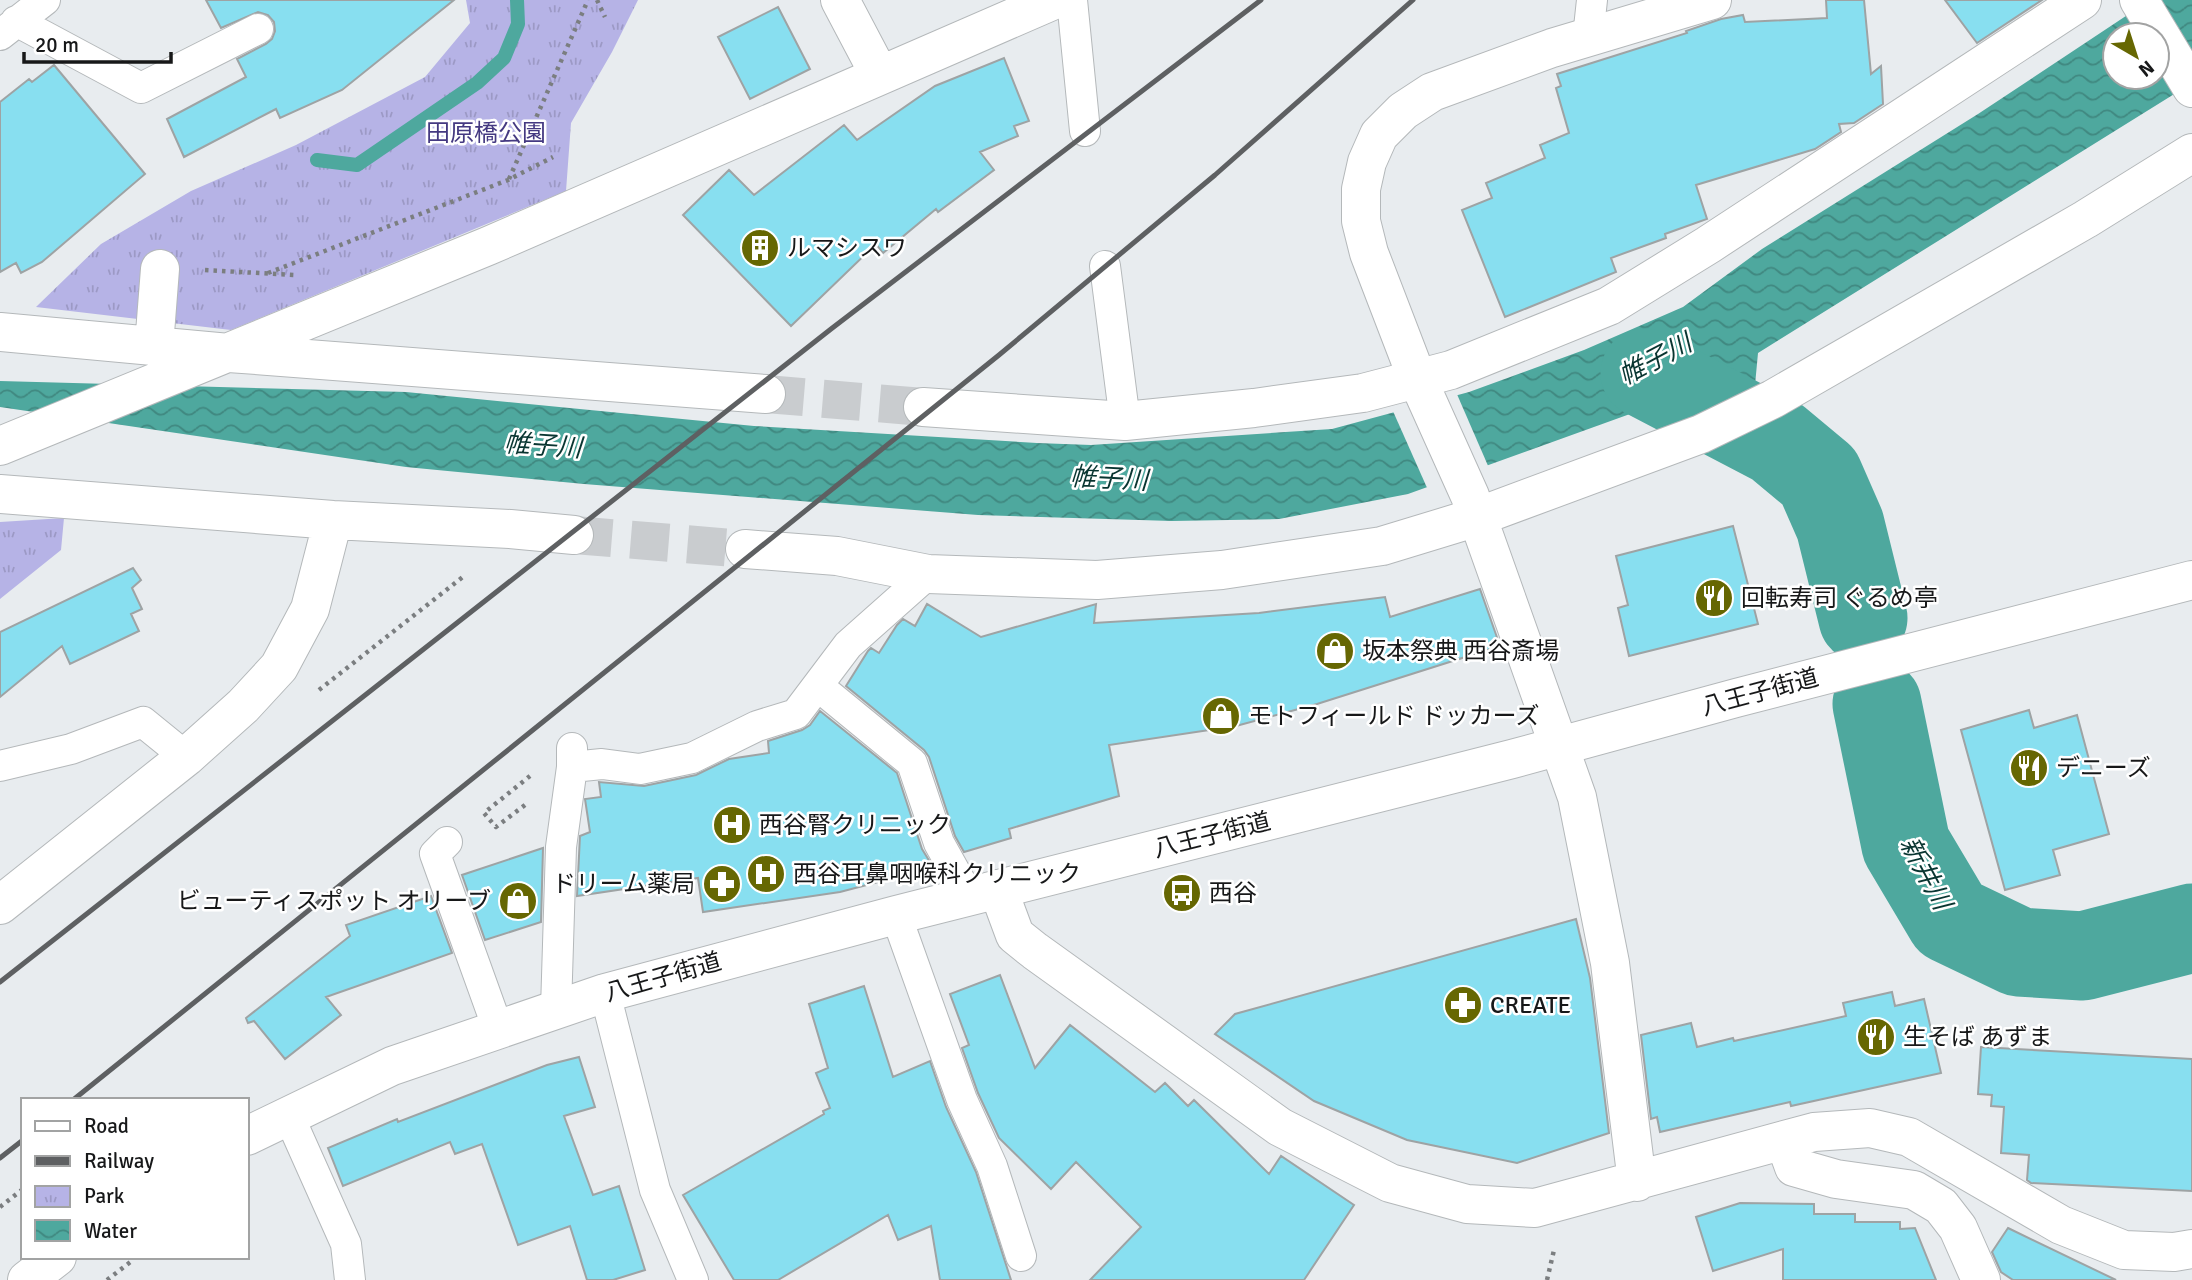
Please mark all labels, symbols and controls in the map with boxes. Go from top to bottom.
scale bar [24,21,172,65]
north arrow [2101,21,2171,91]
text: 20 m [35,32,79,58]
text: N [2133,55,2159,82]
park label: 田原橋公園 [426,118,546,148]
building icon: ルマシスワ [739,227,781,269]
place label: ルマシスワ [787,233,907,263]
water label: 帷子川 [1614,326,1700,392]
water label: 帷子川 [503,427,586,465]
water label: 帷子川 [1069,461,1152,497]
restaurant icon: 回転寿司 ぐるめ亭 [1693,577,1735,619]
place label: 回転寿司 ぐるめ亭 [1741,583,1938,613]
shop icon: 坂本祭典 西谷斎場 [1314,630,1356,672]
place label: 坂本祭典 西谷斎場 [1362,636,1559,666]
street label: 八王子街道 [1698,662,1822,722]
shop icon: モトフィールド ドッカーズ [1200,695,1242,737]
place label: モトフィールド ドッカーズ [1248,701,1540,731]
restaurant icon: デニーズ [2008,747,2050,789]
place label: デニーズ [2056,753,2151,783]
hospital icon: 西谷腎クリニック [711,804,753,846]
street label: 八王子街道 [1150,806,1274,864]
place label: 西谷腎クリニック [759,810,951,840]
water label: 新井川 [1893,832,1959,918]
hospital icon: 西谷耳鼻咽喉科クリニック [745,853,787,895]
place label: 西谷耳鼻咽喉科クリニック [793,859,1081,889]
pharmacy icon: ドリーム薬局 [701,863,743,905]
place label: ドリーム薬局 [552,869,695,899]
bus stop icon: 西谷 [1161,872,1203,914]
place label: 西谷 [1209,878,1257,908]
shop icon: ビューティスポット オリーブ [497,880,539,922]
place label: ビューティスポット オリーブ [177,886,491,916]
street label: 八王子街道 [601,946,725,1008]
pharmacy icon: CREATE [1442,984,1484,1026]
place label: CREATE [1490,990,1571,1020]
restaurant icon: 生そば あずま [1855,1016,1897,1058]
place label: 生そば あずま [1903,1022,2052,1052]
legend [21,1098,248,1259]
text: Road [84,1113,129,1139]
text: Railway [84,1148,154,1174]
text: Park [84,1183,125,1209]
text: Water [84,1218,137,1244]

